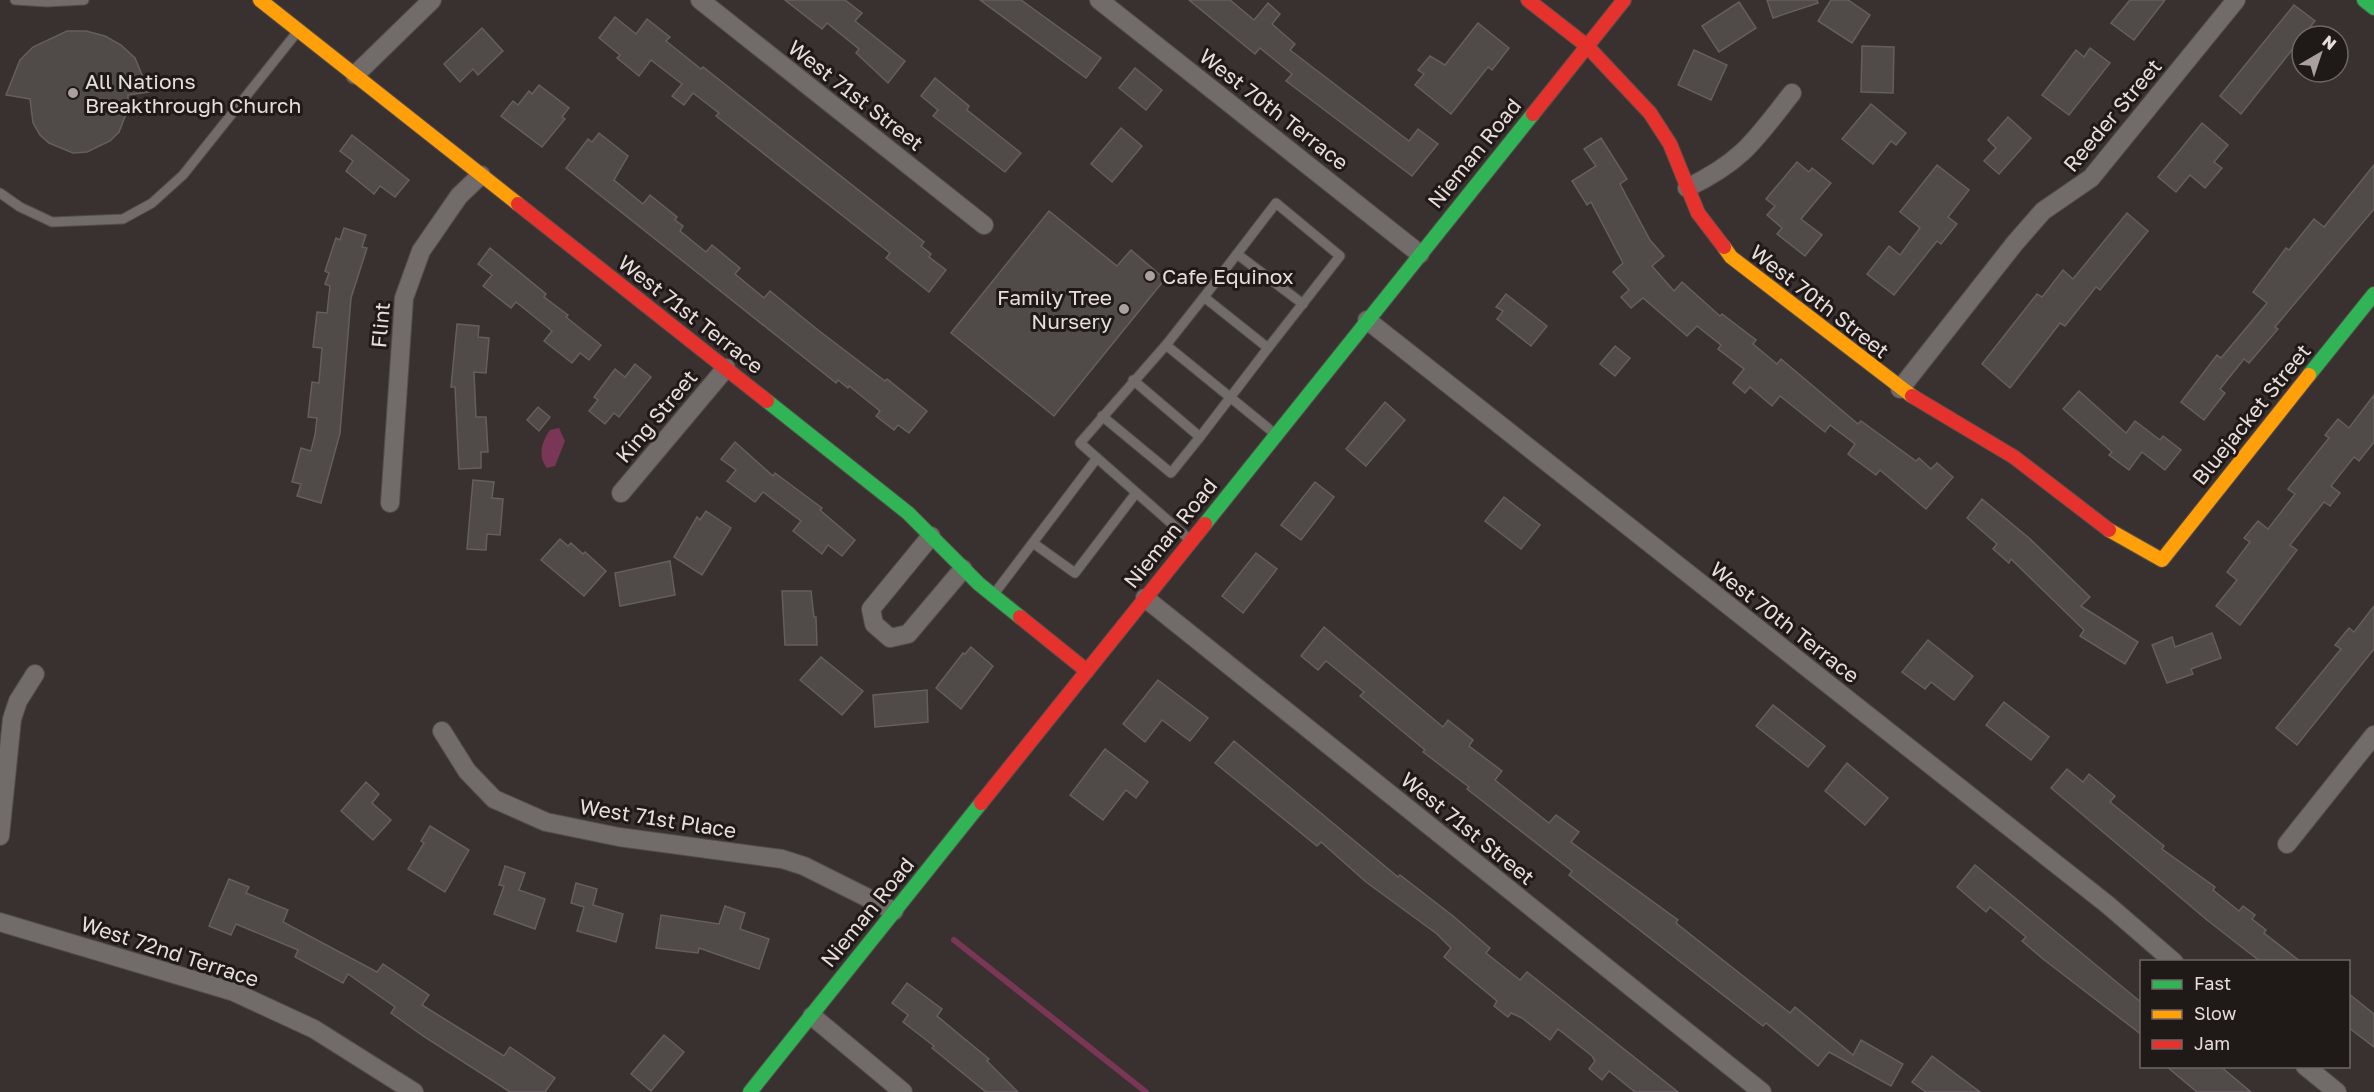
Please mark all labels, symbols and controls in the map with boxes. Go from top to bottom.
north arrow [2290,24,2350,84]
text: N [2318,31,2340,54]
street label: West 71st Street [783,34,929,156]
street label: West 70th Terrace [1194,43,1354,175]
street label: Reeder Street [2057,53,2167,177]
place label: All Nations Breakthrough Church [85,68,301,118]
marker: All Nations Breakthrough Church [66,86,80,100]
street label: Nieman Road [1422,93,1526,213]
street label: West 70th Street [1745,239,1895,363]
street label: West 71st Terrace [613,249,769,379]
place label: Cafe Equinox [1162,263,1294,289]
marker: Cafe Equinox [1143,269,1157,283]
place label: Family Tree Nursery [997,284,1112,334]
street label: Flint [365,301,395,349]
marker: Family Tree Nursery [1117,302,1131,316]
street label: Bluejacket Street [2186,338,2316,490]
street label: King Street [610,364,702,468]
street label: Nieman Road [1118,473,1222,593]
street label: West 70th Terrace [1705,556,1865,688]
street label: West 71st Street [1396,766,1540,890]
street label: West 71st Place [578,793,738,843]
street label: Nieman Road [815,852,919,972]
street label: West 72nd Terrace [78,910,262,992]
legend [2140,960,2350,1068]
text: Fast [2194,972,2231,994]
text: Slow [2194,1002,2237,1024]
text: Jam [2194,1032,2230,1054]

